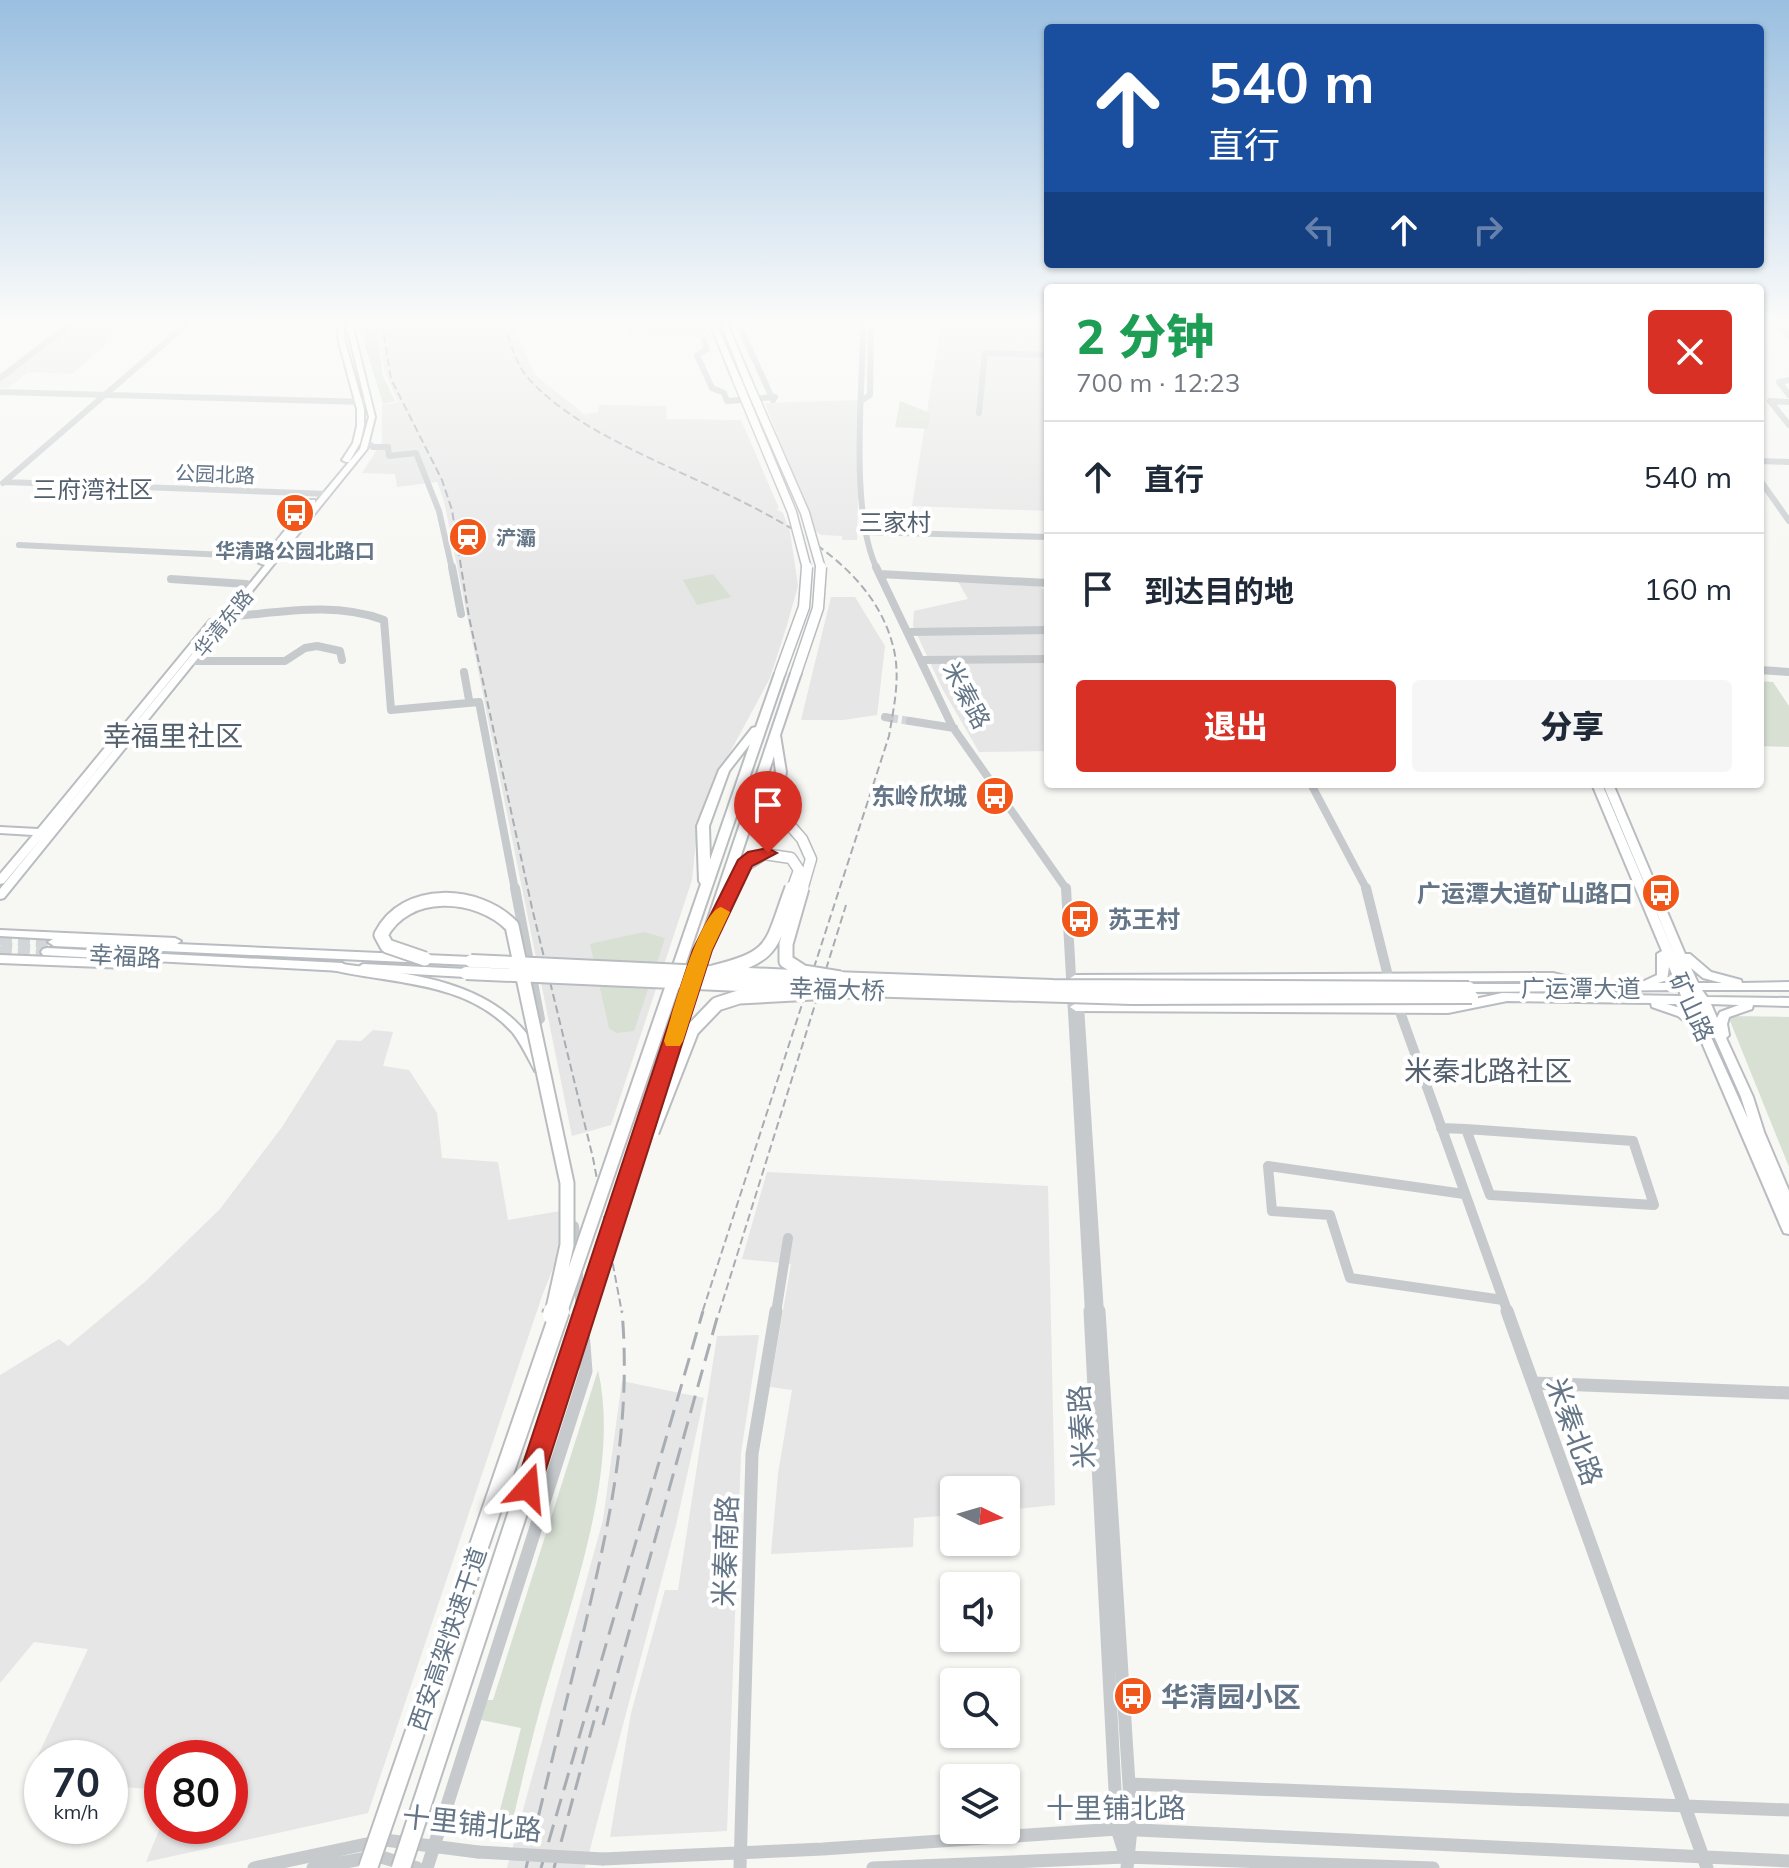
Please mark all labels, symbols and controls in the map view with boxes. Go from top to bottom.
text: 540 m [1208,47,1375,117]
icon: ahead [1076,56,1180,160]
text: 直行 [1208,122,1280,167]
icon: left [1298,208,1342,252]
icon: ahead [1382,208,1426,252]
icon: right [1466,208,1510,252]
text: 2 分钟 [1076,306,1214,366]
button: close [1648,310,1732,394]
text: 700 m · 12:23 [1076,366,1240,399]
icon: ahead [1076,455,1120,499]
text: 540 m [1644,458,1732,496]
street label: 公园北路 [175,460,255,488]
text: 直行 [1144,460,1204,498]
district label: 三府湾社区 [33,474,153,504]
bus stop icon: 华清路公园北路口 [274,492,316,534]
district label: 三家村 [859,507,931,537]
station icon: 浐灞 [447,516,489,558]
place label: 浐灞 [496,525,536,550]
place label: 华清路公园北路口 [215,538,375,563]
icon: arrive [1076,567,1120,611]
text: 160 m [1644,570,1732,608]
text: 到达目的地 [1144,572,1294,610]
street label: 华清东路 [188,584,258,662]
street label: 米秦路 [937,656,997,734]
button: 退出 [1076,680,1396,772]
button: 分享 [1412,680,1732,772]
district label: 幸福里社区 [103,718,243,753]
pin [734,771,802,853]
bus stop icon: 东岭欣城 [974,775,1016,817]
place label: 东岭欣城 [871,781,967,811]
icon: arrive [746,783,790,827]
bus stop icon: 广运潭大道矿山路口 [1640,872,1682,914]
place label: 广运潭大道矿山路口 [1417,878,1633,908]
bus stop icon: 苏王村 [1059,898,1101,940]
place label: 苏王村 [1108,904,1180,934]
street label: 幸福路 [88,939,162,973]
street label: 矿山路 [1663,968,1721,1046]
street label: 幸福大桥 [789,972,885,1006]
street label: 广运潭大道 [1521,973,1641,1003]
district label: 米秦北路社区 [1404,1053,1572,1088]
street label: 米秦北路 [1539,1372,1611,1490]
street label: 米秦路 [1061,1384,1101,1470]
position arrow [486,1446,570,1530]
north arrow [940,1476,1020,1556]
map controls [940,1476,1020,1844]
street label: 米秦南路 [706,1494,744,1608]
street label: 西安高架快速干道 [402,1543,492,1735]
button: sound [940,1572,1020,1652]
button: search [940,1668,1020,1748]
bus stop icon: 华清园小区 [1112,1675,1154,1717]
place label: 华清园小区 [1161,1679,1301,1714]
speed limit sign: 80 [144,1740,248,1844]
text: 70 [52,1757,100,1807]
button: layers [940,1764,1020,1844]
street label: 十里铺北路 [1046,1790,1186,1825]
street label: 十里铺北路 [401,1798,543,1848]
text: km/h [53,1799,99,1824]

